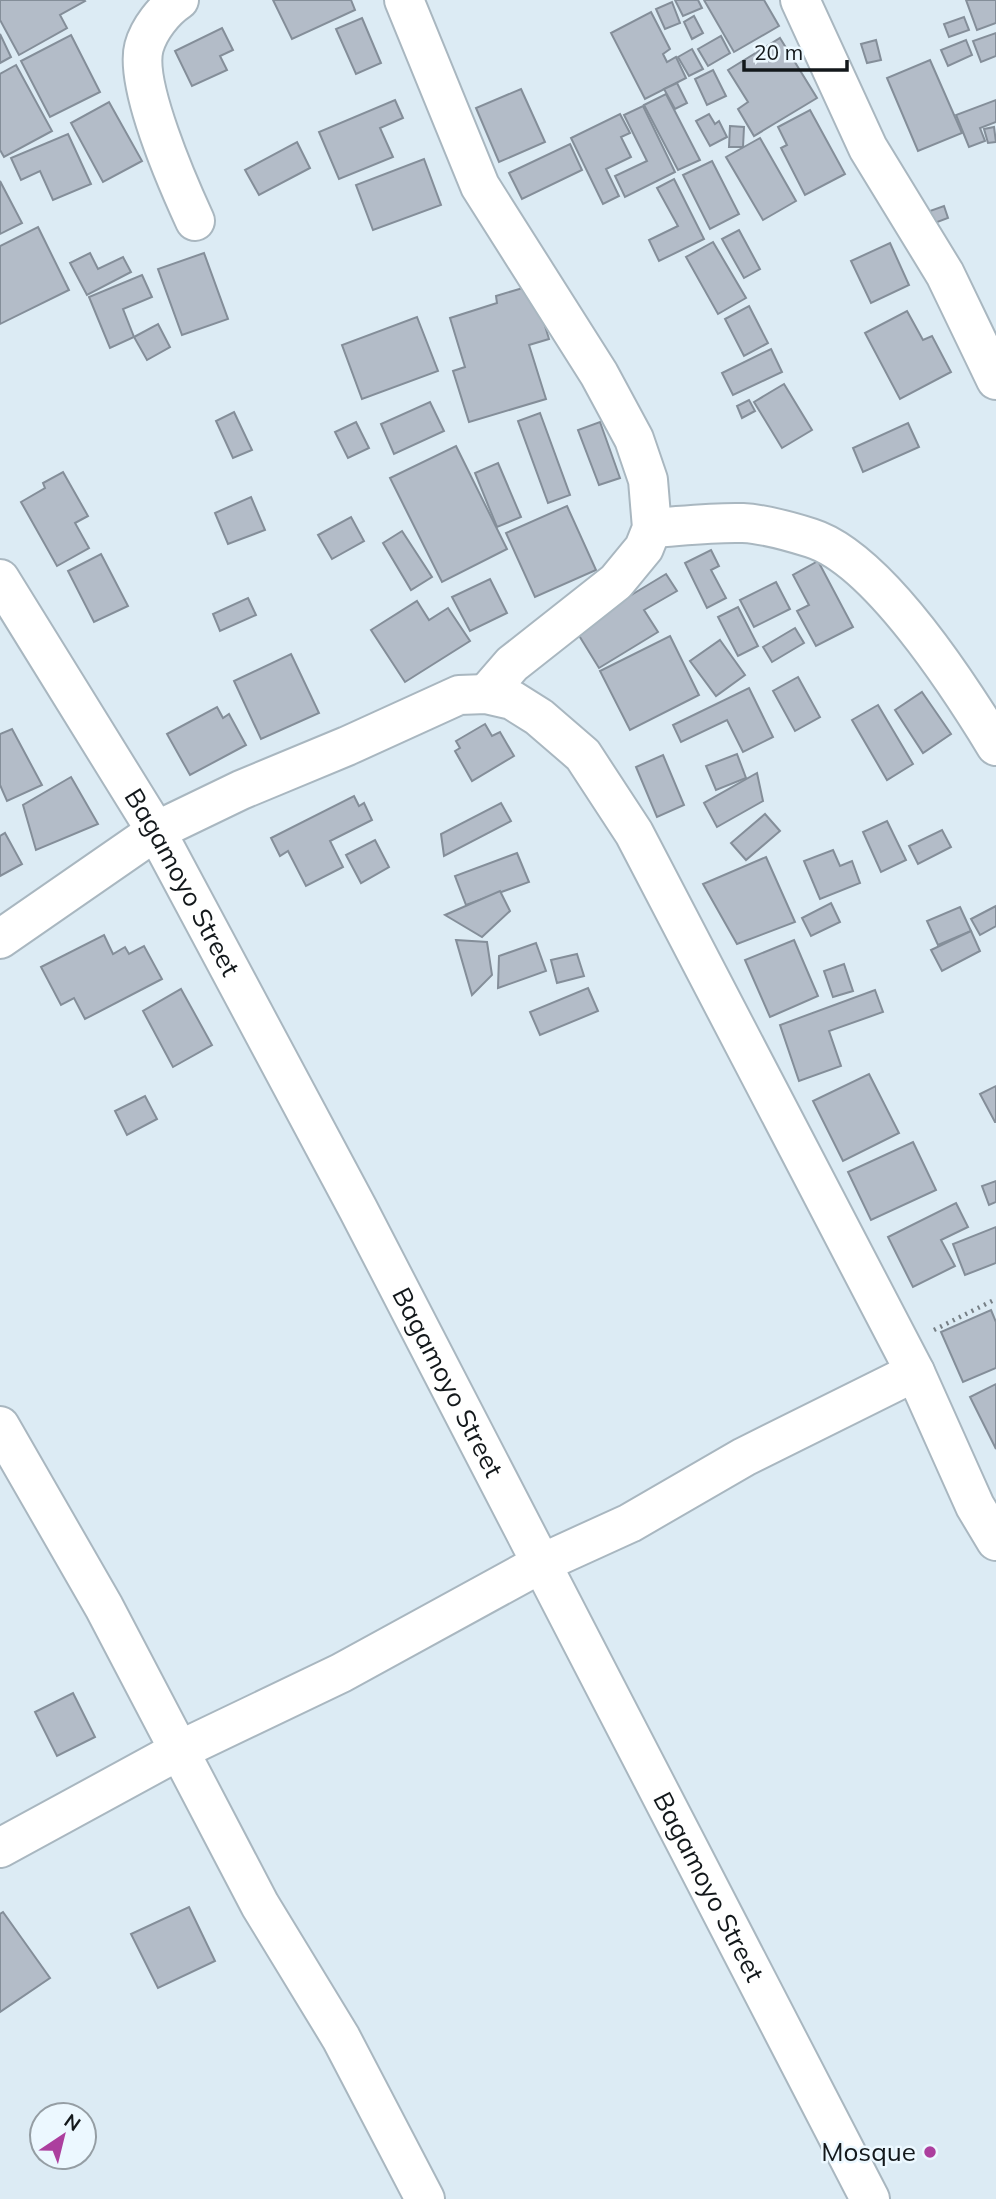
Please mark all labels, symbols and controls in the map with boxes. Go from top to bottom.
scale bar [744,28,847,72]
text: 20 m [754,39,803,65]
street label: Bagamoyo Street [118,782,247,982]
street label: Bagamoyo Street [385,1281,511,1483]
street label: Bagamoyo Street [646,1786,772,1987]
north arrow [28,2101,98,2171]
text: N [60,2108,86,2136]
place label: Mosque [821,2135,916,2168]
marker: Mosque [922,2144,938,2160]

